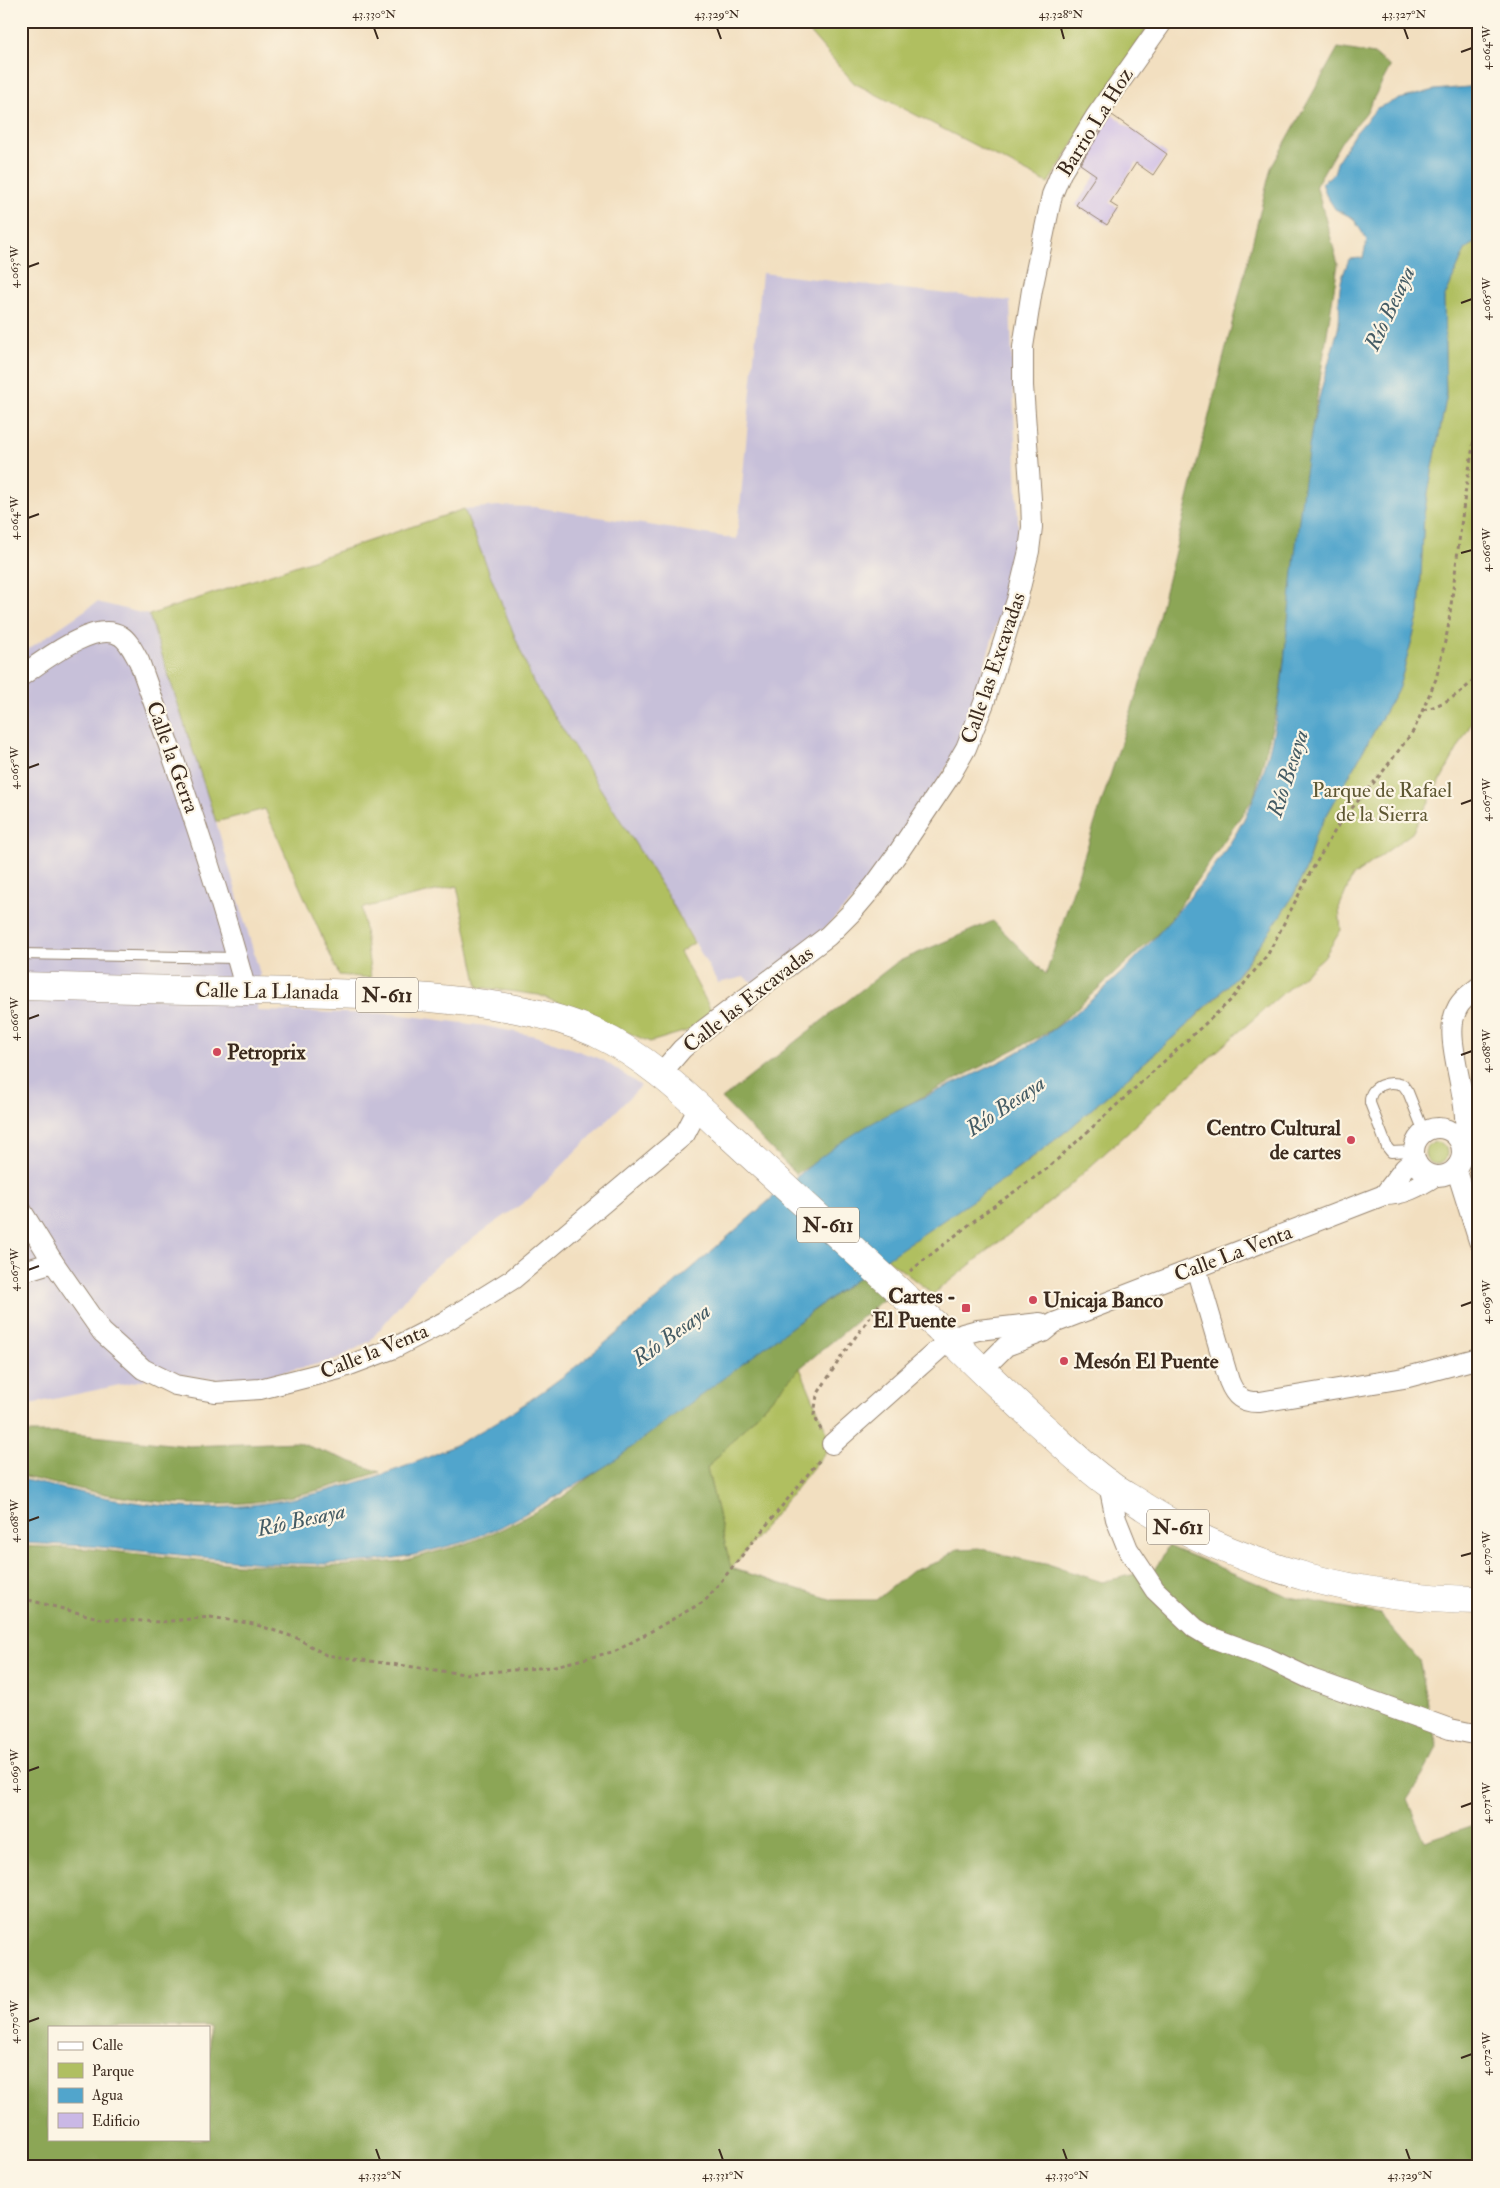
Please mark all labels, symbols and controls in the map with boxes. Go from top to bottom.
text: 43.330°N [352,7,396,22]
text: 43.329°N [694,7,740,22]
text: 43.328°N [1039,7,1084,22]
text: 43.327°N [1382,7,1427,22]
text: 4.064°W [1479,25,1494,70]
street label: Barrio La Hoz [1051,63,1140,182]
text: 4.063°W [7,245,22,288]
water label: Río Besaya [1358,262,1422,356]
text: 4.065°W [1479,277,1494,320]
text: 4.064°W [7,495,22,540]
text: 4.066°W [1479,527,1494,572]
street label: Calle las Excavadas [955,589,1032,747]
street label: Calle la Gerra [140,698,205,817]
water label: Río Besaya [1260,726,1315,821]
text: 4.065°W [7,746,22,789]
park label: Parque de Rafael de la Sierra [1312,777,1453,828]
text: 4.067°W [1479,778,1494,822]
street label: Calle las Excavadas [678,940,819,1059]
street label: Calle La Llanada [195,977,339,1006]
road number: N-611 [356,978,418,1012]
text: 4.066°W [7,996,22,1041]
text: 4.068°W [1479,1029,1494,1073]
place label: Petroprix [227,1039,306,1066]
marker: Petroprix [211,1046,223,1058]
water label: Río Besaya [960,1069,1051,1143]
place label: Centro Cultural de cartes [1206,1115,1342,1166]
marker: Centro Cultural de cartes [1345,1134,1357,1146]
road number: N-611 [797,1208,859,1242]
street label: Calle La Venta [1170,1218,1296,1288]
text: 4.067°W [7,1248,22,1292]
text: 4.069°W [1479,1279,1494,1324]
place label: Cartes - El Puente [873,1283,956,1334]
place label: Unicaja Banco [1043,1287,1163,1314]
marker: Unicaja Banco [1027,1294,1039,1306]
water label: Río Besaya [626,1297,716,1373]
marker: Cartes - El Puente [960,1302,972,1314]
street label: Calle la Venta [316,1317,433,1385]
place label: Mesón El Puente [1073,1348,1219,1375]
marker: Mesón El Puente [1058,1355,1070,1367]
water label: Río Besaya [253,1497,348,1543]
text: 4.068°W [7,1499,22,1543]
road number: N-611 [1147,1510,1209,1544]
text: 4.070°W [1479,1531,1494,1575]
text: 4.069°W [7,1748,22,1793]
text: 4.071°W [1479,1781,1494,1824]
text: 4.070°W [7,2000,22,2044]
legend [48,2026,210,2140]
text: 4.072°W [1479,2032,1494,2076]
text: Calle [92,2036,123,2055]
text: Parque [92,2062,134,2081]
text: Agua [91,2086,124,2105]
text: Edificio [92,2112,140,2131]
text: 43.332°N [358,2168,402,2183]
text: 43.331°N [702,2168,744,2183]
text: 43.330°N [1045,2168,1089,2183]
text: 43.329°N [1387,2168,1433,2183]

